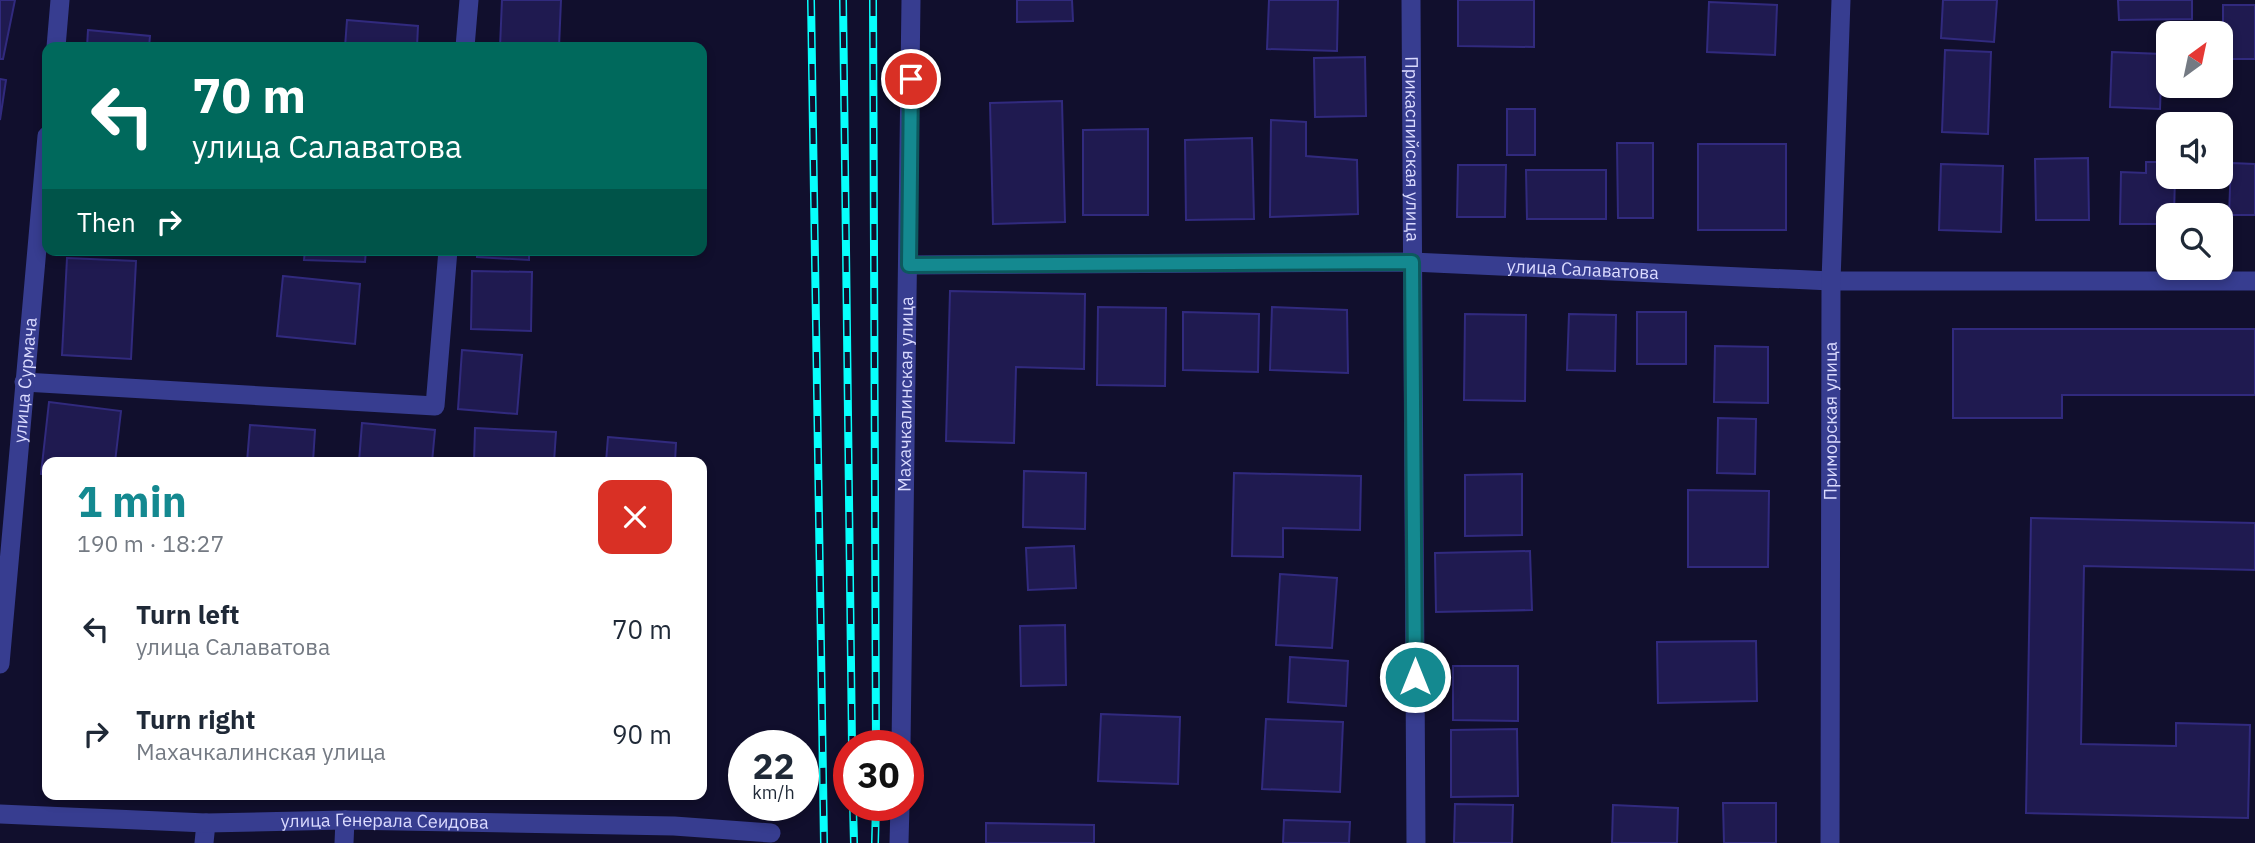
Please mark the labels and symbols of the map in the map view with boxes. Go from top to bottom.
north arrow [2156,21,2233,98]
pin [881,49,941,109]
street label: Прикаспийская улица [1400,56,1424,242]
street label: улица Салаватова [1506,254,1660,284]
street label: Махачкалинская улица [892,296,918,492]
street label: улица Сурмача [8,316,42,444]
street label: Приморская улица [1819,341,1842,500]
position arrow [1378,640,1452,714]
speed limit sign: 30 [833,730,924,821]
street label: улица Генерала Сеидова [280,808,489,834]

